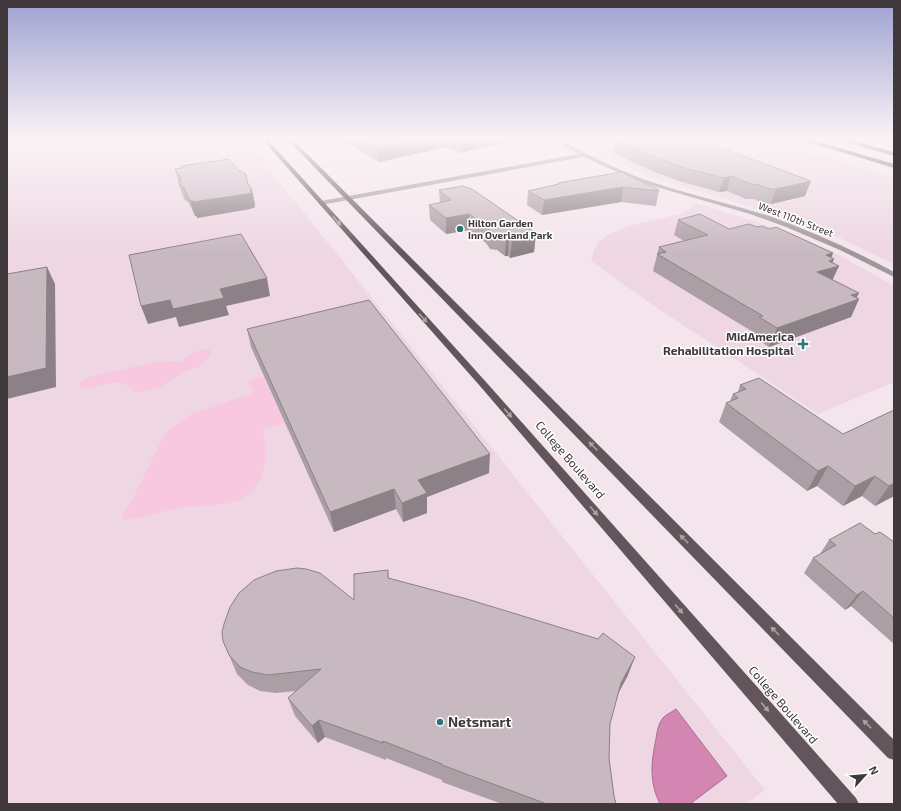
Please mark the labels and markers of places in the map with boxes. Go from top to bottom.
place label: Hilton Garden Inn Overland Park [468,217,553,241]
marker: Hilton Garden Inn Overland Park [455,224,465,234]
place label: MidAmerica Rehabilitation Hospital [663,329,794,357]
marker: MidAmerica Rehabilitation Hospital [797,338,809,350]
place label: Netsmart [448,713,511,730]
marker: Netsmart [435,717,445,727]

